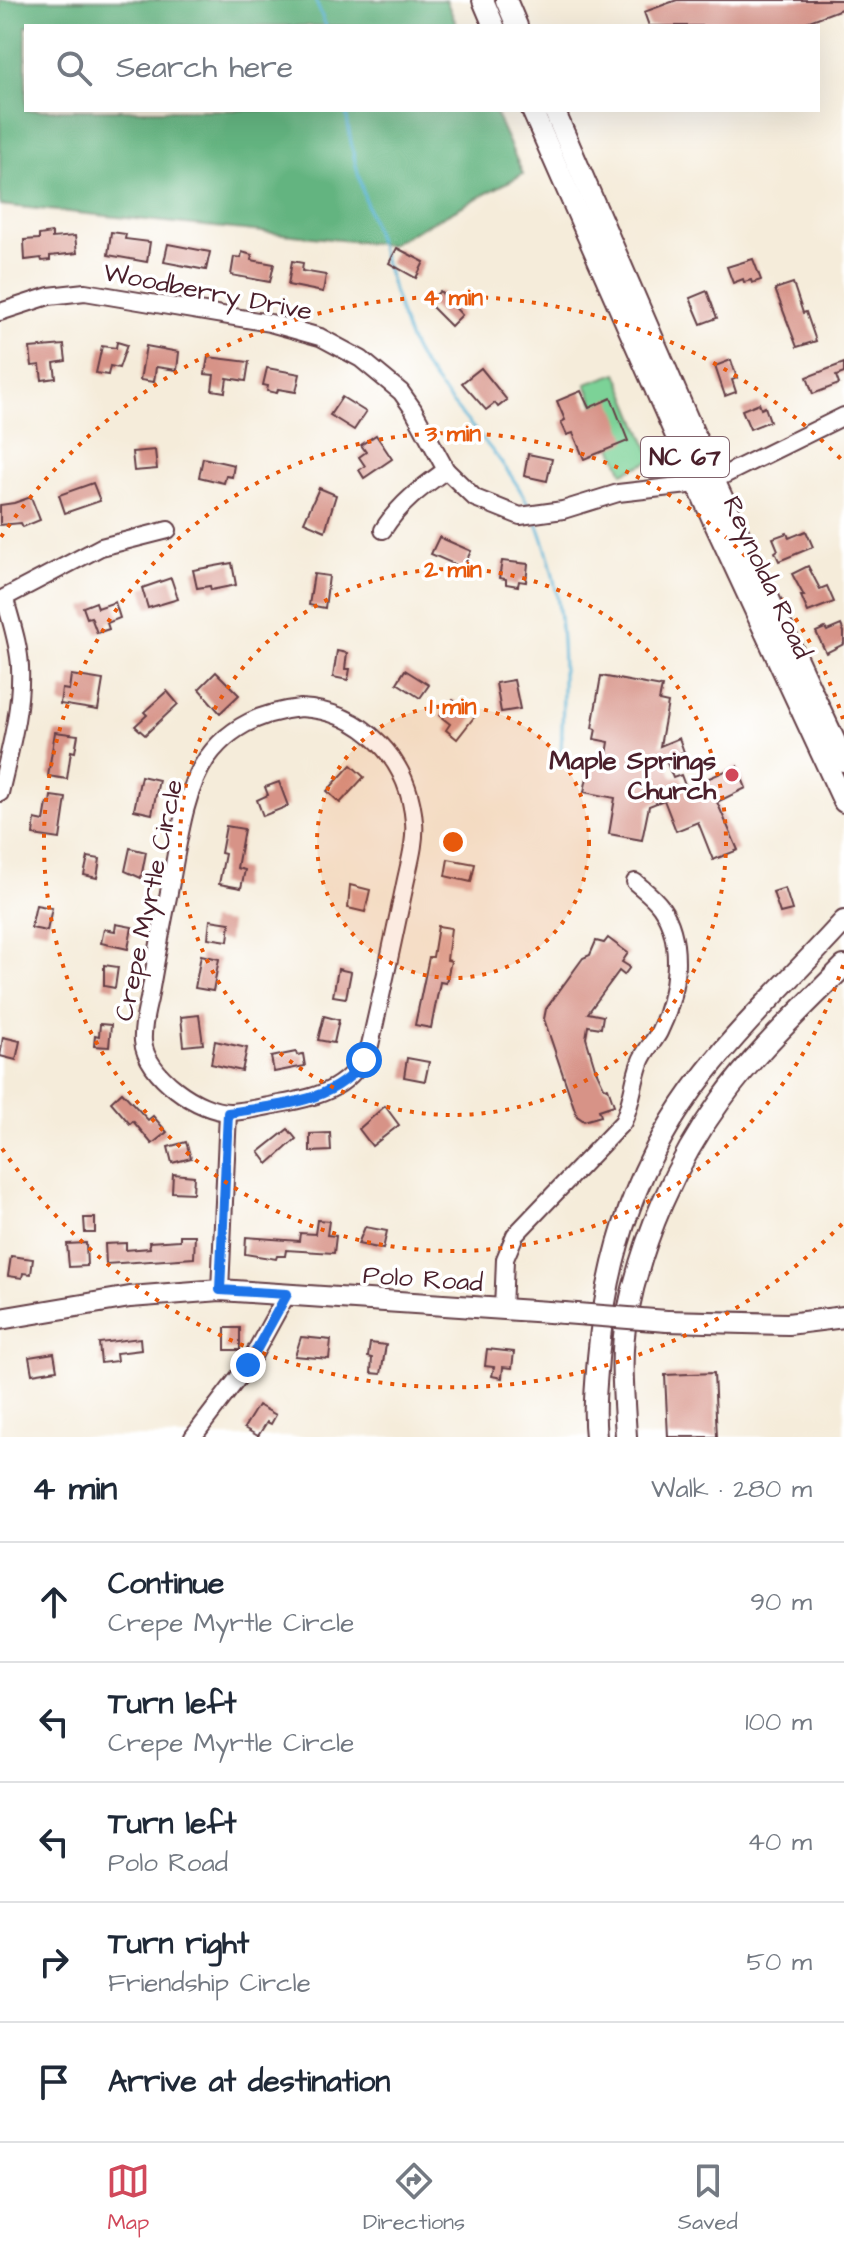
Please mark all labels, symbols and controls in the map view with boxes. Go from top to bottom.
search box [24,24,820,112]
icon: search [52,46,96,90]
text: Search here [116,47,293,89]
street label: Woodberry Drive [100,254,315,332]
text: 4 min [423,281,483,315]
text: 3 min [424,417,481,451]
road number: NC 67 [641,437,729,477]
street label: Reynolda Road [712,490,820,665]
text: 2 min [423,553,482,587]
text: 1 min [430,690,477,724]
place label: Maple Springs Church [549,743,717,809]
marker: Maple Springs Church [723,766,741,784]
street label: Crepe Myrtle Circle [106,776,194,1025]
centre of rings [439,828,467,856]
route start [346,1042,382,1078]
street label: Polo Road [362,1257,484,1301]
route end [230,1347,266,1383]
text: 4 min [32,1465,117,1513]
text: Walk · 280 m [651,1471,812,1507]
text: Continue [108,1563,224,1605]
icon: ahead [32,1580,76,1624]
text: 90 m [750,1584,812,1620]
text: Crepe Myrtle Circle [108,1605,354,1641]
text: Turn left [108,1683,236,1725]
icon: left [32,1700,76,1744]
text: 100 m [745,1704,812,1740]
text: Crepe Myrtle Circle [108,1725,354,1761]
text: Turn left [108,1803,236,1845]
icon: left [32,1820,76,1864]
text: 40 m [747,1824,812,1860]
text: Polo Road [108,1845,228,1881]
text: Turn right [108,1923,249,1965]
icon: right [32,1940,76,1984]
text: 50 m [747,1944,812,1980]
text: Friendship Circle [108,1965,311,2001]
icon: arrive [32,2060,76,2104]
text: Arrive at destination [108,2061,390,2103]
tab: Map [106,2159,150,2238]
tab: Directions [363,2159,465,2238]
tab: Saved [678,2159,738,2238]

